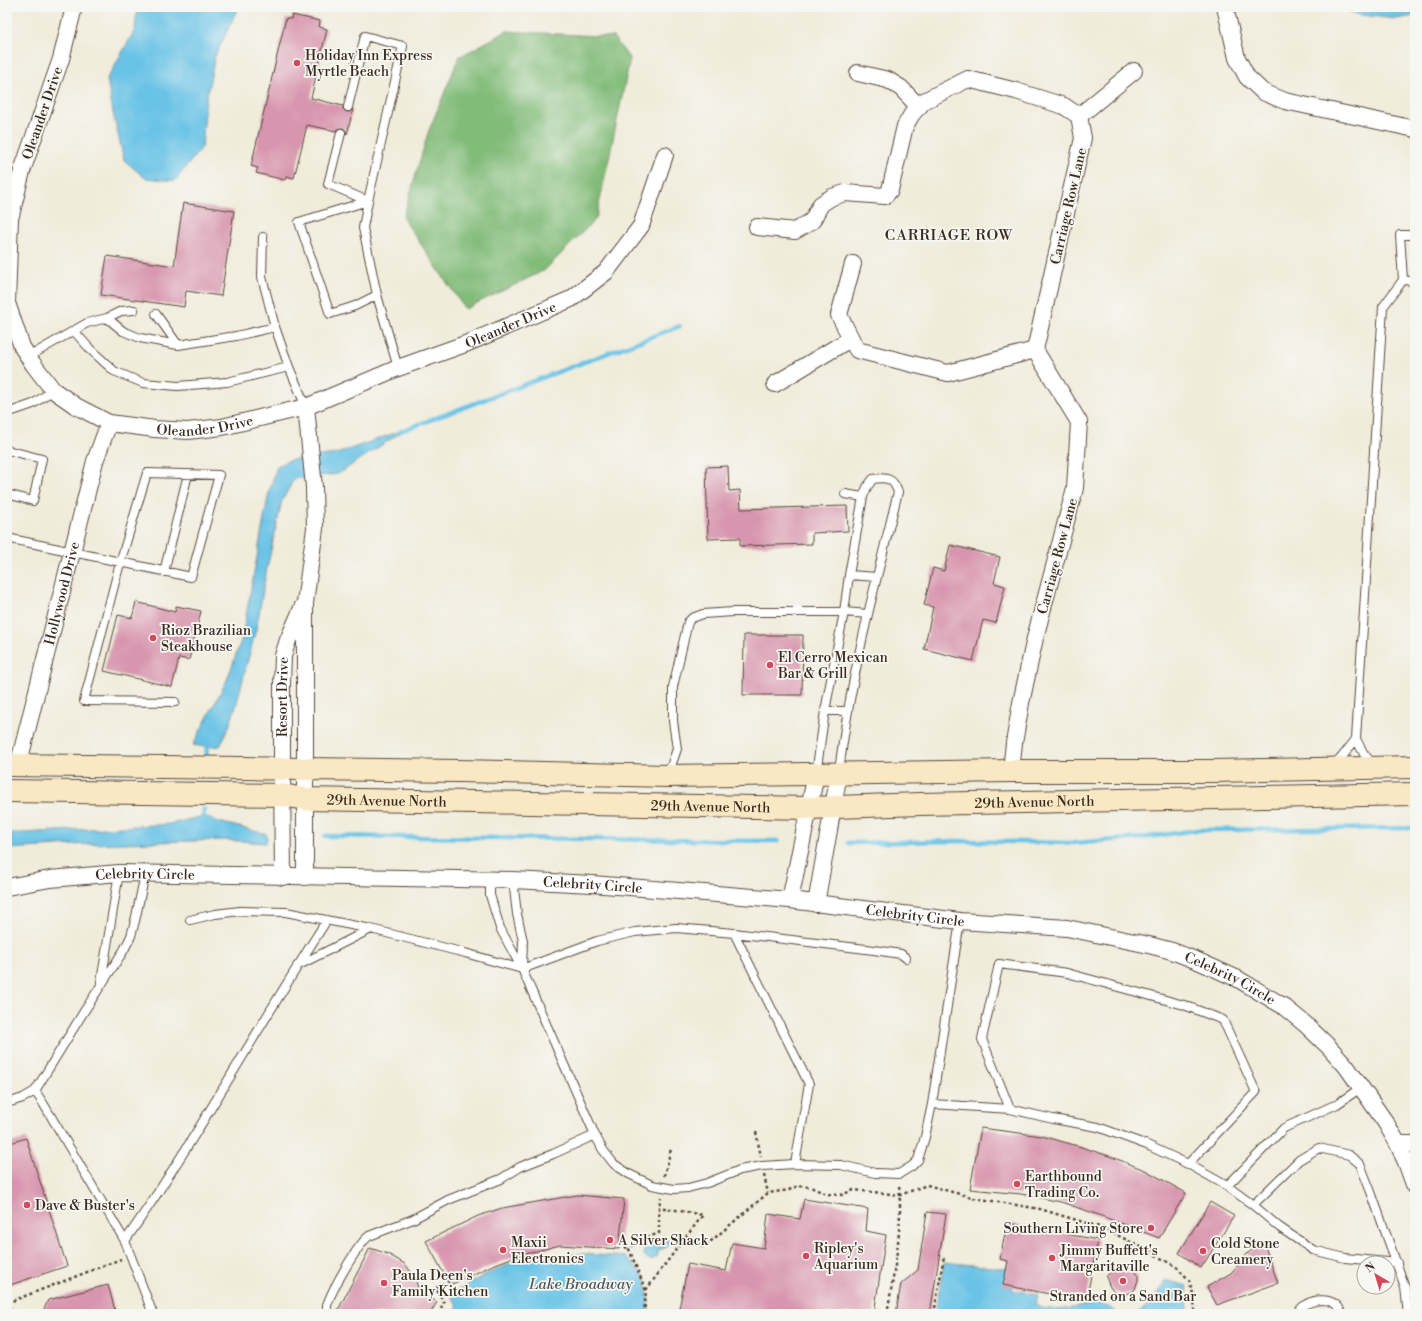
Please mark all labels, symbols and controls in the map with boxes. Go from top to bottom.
place label: Holiday Inn Express Myrtle Beach [305,47,432,81]
marker: Holiday Inn Express Myrtle Beach [292,58,302,68]
street label: Oleander Drive [19,64,67,162]
street label: Carriage Row Lane [1047,146,1091,266]
district label: CARRIAGE ROW [885,226,1013,245]
street label: Oleander Drive [463,298,559,353]
street label: Oleander Drive [156,412,255,441]
street label: Carriage Row Lane [1034,496,1082,616]
street label: Hollywood Drive [41,540,84,647]
place label: Rioz Brazilian Steakhouse [161,622,252,656]
marker: Rioz Brazilian Steakhouse [148,633,158,643]
place label: El Cerro Mexican Bar & Grill [777,649,889,683]
street label: Resort Drive [274,656,293,737]
marker: El Cerro Mexican Bar & Grill [765,660,775,670]
street label: 29th Avenue North [326,791,447,812]
street label: 29th Avenue North [974,792,1095,813]
street label: 29th Avenue North [650,797,771,817]
street label: Celebrity Circle [95,865,195,885]
street label: Celebrity Circle [543,874,643,898]
street label: Celebrity Circle [865,901,965,931]
street label: Celebrity Circle [1182,949,1278,1009]
place label: Earthbound Trading Co. [1025,1168,1102,1202]
marker: Earthbound Trading Co. [1012,1179,1022,1189]
place label: Dave & Buster's [35,1197,135,1215]
marker: Dave & Buster's [22,1200,32,1210]
place label: Southern Living Store [1003,1220,1143,1238]
marker: Southern Living Store [1146,1223,1156,1233]
place label: A Silver Shack [617,1232,709,1250]
place label: Maxii Electronics [511,1234,584,1268]
marker: A Silver Shack [605,1235,615,1245]
place label: Cold Stone Creamery [1211,1235,1280,1269]
place label: Ripley's Aquarium [813,1240,878,1274]
place label: Jimmy Buffett's Margaritaville [1059,1242,1158,1276]
marker: Maxii Electronics [498,1245,508,1255]
marker: Cold Stone Creamery [1198,1246,1208,1256]
marker: Ripley's Aquarium [801,1251,811,1261]
marker: Jimmy Buffett's Margaritaville [1047,1253,1057,1263]
north arrow [1356,1255,1396,1295]
text: N [1363,1260,1378,1276]
place label: Paula Deen's Family Kitchen [392,1267,489,1301]
water label: Lake Broadway [528,1275,634,1294]
marker: Stranded on a Sand Bar [1118,1276,1128,1286]
marker: Paula Deen's Family Kitchen [379,1278,389,1288]
place label: Stranded on a Sand Bar [1050,1288,1196,1306]

